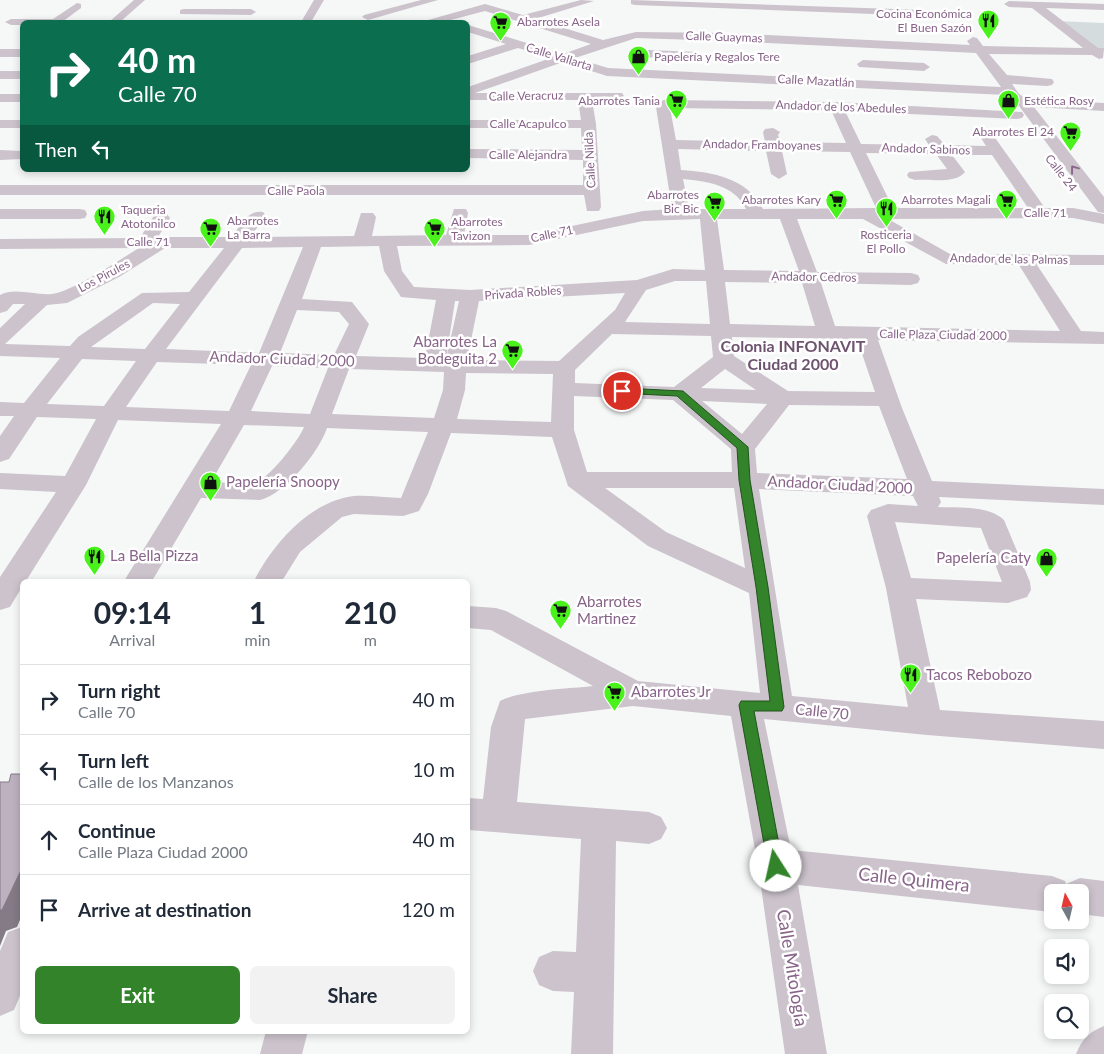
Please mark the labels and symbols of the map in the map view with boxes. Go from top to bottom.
place label: Cocina Económica El Buen Sazón [876,6,972,35]
restaurant icon: Cocina Económica El Buen Sazón [976,9,1000,40]
supermarket icon: Abarrotes Asela [489,10,513,41]
place label: Abarrotes Asela [517,14,600,29]
street label: Calle Guaymas [685,28,763,45]
street label: Calle Vallarta [524,39,594,74]
shop icon: Papelería y Regalos Tere [626,45,650,76]
place label: Papelería y Regalos Tere [654,49,780,64]
street label: Calle Mazatlán [777,71,855,90]
street label: Calle Veracruz [489,87,564,104]
supermarket icon: Abarrotes Tania [664,89,688,120]
shop icon: Estética Rosy [996,89,1020,120]
place label: Abarrotes Tania [578,93,660,108]
place label: Estética Rosy [1024,93,1095,108]
street label: Andador de los Abedules [775,97,907,116]
street label: Calle Acapulco [490,116,567,131]
supermarket icon: Abarrotes El 24 [1058,120,1082,151]
place label: Abarrotes El 24 [972,124,1054,139]
street label: Calle Nilda [581,131,598,189]
street label: Andador Framboyanes [703,136,821,153]
street label: Andador Sabinos [881,139,971,158]
street label: Calle Alejandra [489,147,567,162]
street label: Calle 24 [1042,151,1081,194]
one-way arrow [1072,166,1080,175]
street label: Calle Paola [267,183,325,198]
place label: Abarrotes Bic Bic [647,187,699,216]
supermarket icon: Abarrotes Kary [825,188,849,219]
supermarket icon: Abarrotes Magali [995,188,1019,219]
supermarket icon: Abarrotes Bic Bic [703,190,727,221]
place label: Abarrotes Kary [742,192,822,207]
place label: Abarrotes Magali [901,192,991,207]
restaurant icon: Rosticeria El Pollo [874,196,898,227]
place label: Taqueria Atotonilco [121,202,176,231]
restaurant icon: Taqueria Atotonilco [93,205,117,236]
street label: Calle 71 [1024,205,1067,220]
place label: Abarrotes La Barra [227,213,279,242]
place label: Abarrotes Tavizon [451,214,503,243]
supermarket icon: Abarrotes La Barra [199,216,223,247]
supermarket icon: Abarrotes Tavizon [423,217,447,248]
street label: Calle 71 [529,222,575,245]
place label: Rosticeria El Pollo [860,227,912,256]
street label: Calle 71 [127,234,170,249]
street label: Andador de las Palmas [950,250,1068,267]
street label: Los Pirules [75,256,132,295]
street label: Andador Cedros [771,268,857,285]
street label: Privada Robles [484,282,562,303]
street label: Calle Plaza Ciudad 2000 [879,326,1007,343]
place label: Abarrotes La Bodeguita 2 [413,332,497,367]
district label: Colonia INFONAVIT Ciudad 2000 [721,336,866,373]
supermarket icon: Abarrotes La Bodeguita 2 [501,339,525,370]
street label: Andador Ciudad 2000 [209,346,355,370]
pin [601,370,643,412]
shop icon: Papelería Snoopy [198,470,222,501]
street label: Andador Ciudad 2000 [767,471,913,497]
place label: Papelería Snoopy [226,472,340,490]
restaurant icon: La Bella Pizza [82,544,106,575]
place label: La Bella Pizza [110,546,198,564]
shop icon: Papelería Caty [1035,546,1059,577]
place label: Papelería Caty [936,548,1031,566]
place label: Abarrotes Martinez [577,592,642,627]
supermarket icon: Abarrotes Martinez [549,599,573,630]
restaurant icon: Tacos Rebobozo [898,663,922,694]
place label: Tacos Rebobozo [926,665,1032,683]
supermarket icon: Abarrotes Jr [603,680,627,711]
place label: Abarrotes Jr [631,682,711,700]
street label: Calle 70 [794,699,850,723]
position arrow [749,839,801,891]
street label: Calle Quimera [857,862,971,896]
north arrow [1044,884,1089,929]
street label: Calle Mitología [773,908,813,1028]

